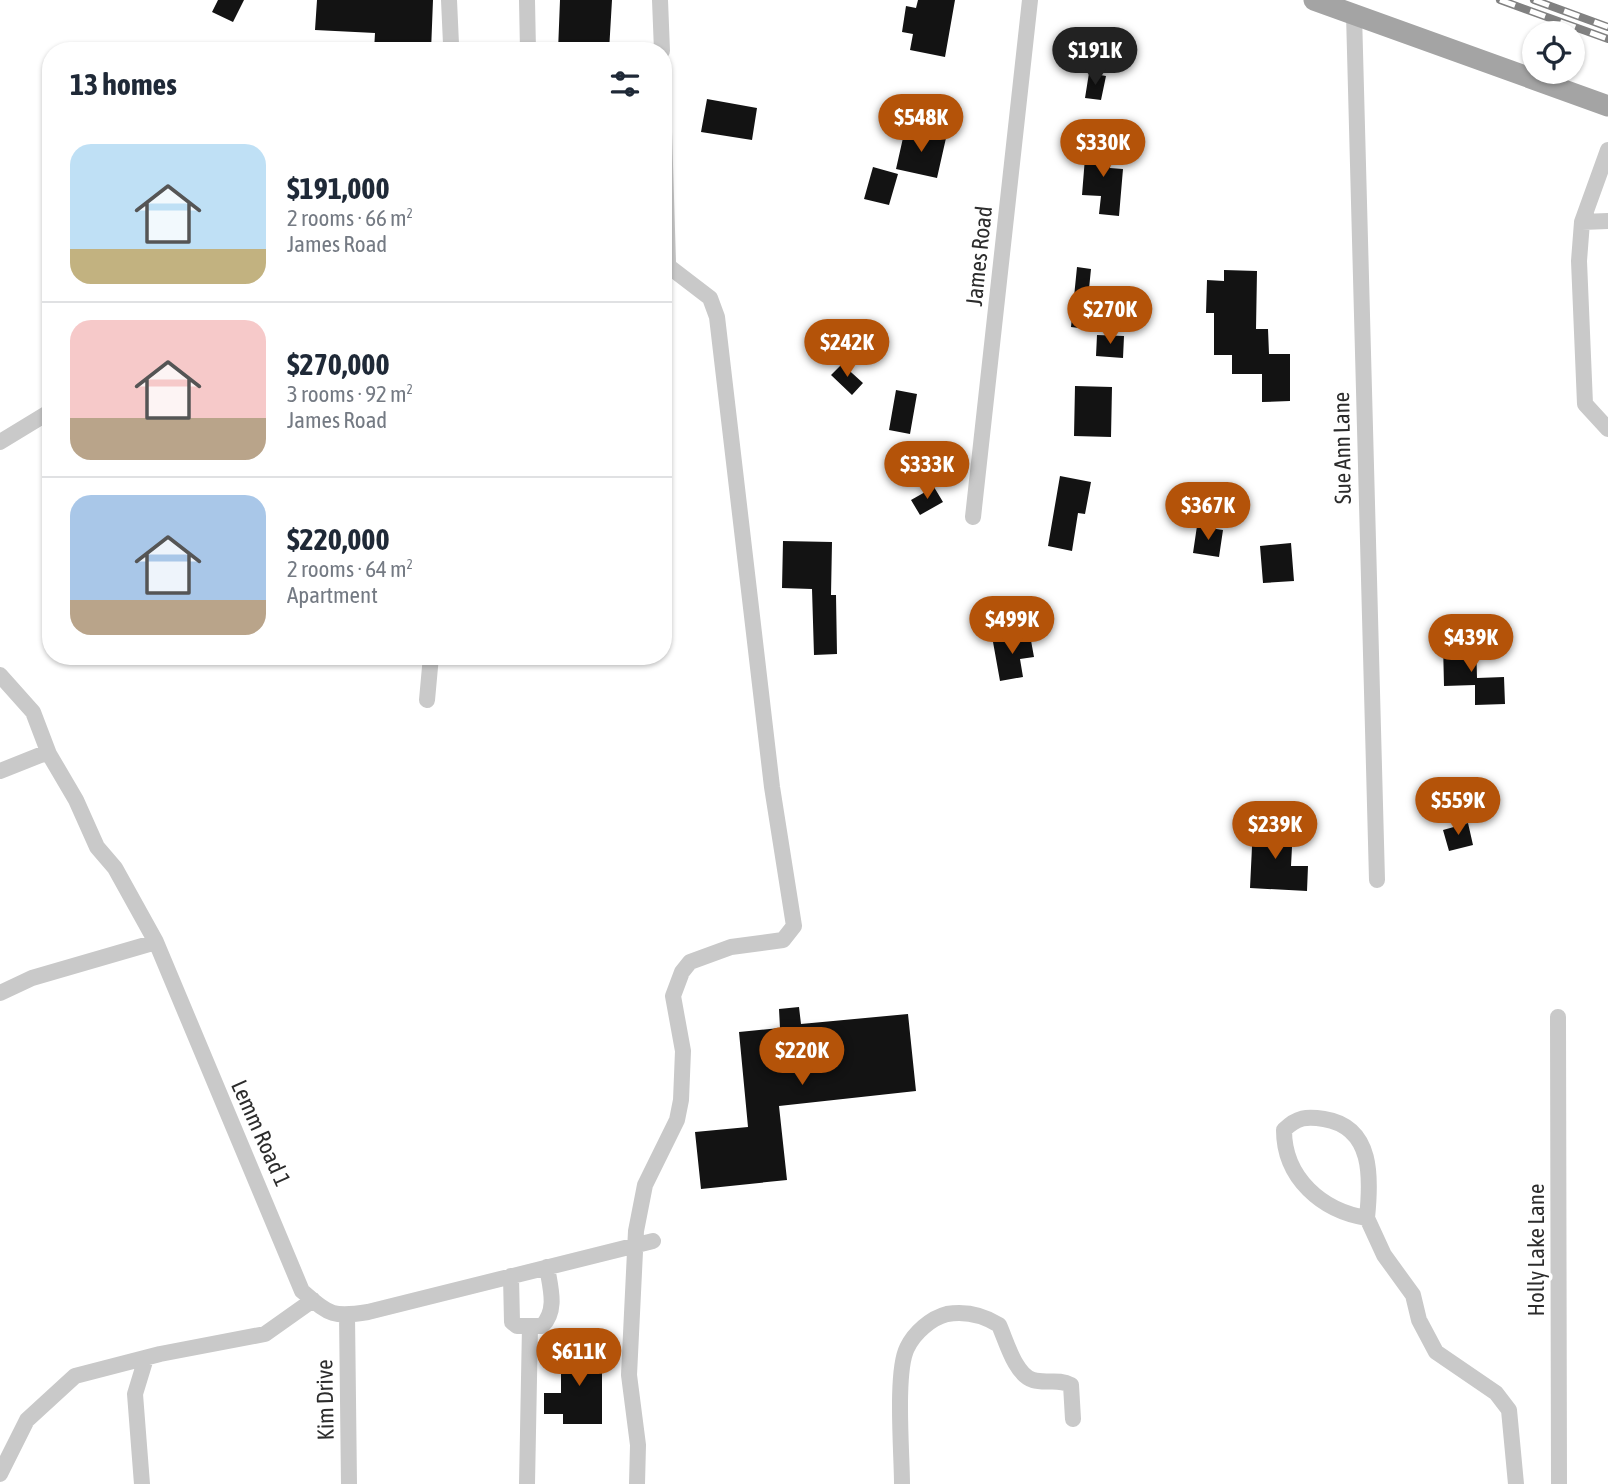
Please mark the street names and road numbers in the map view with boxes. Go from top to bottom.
street label: James Road [961,205,997,307]
street label: Sue Ann Lane [1328,392,1356,504]
street label: Lemm Road 1 [226,1076,296,1190]
street label: Holly Lake Lane [1523,1184,1549,1316]
street label: Kim Drive [311,1359,339,1441]

